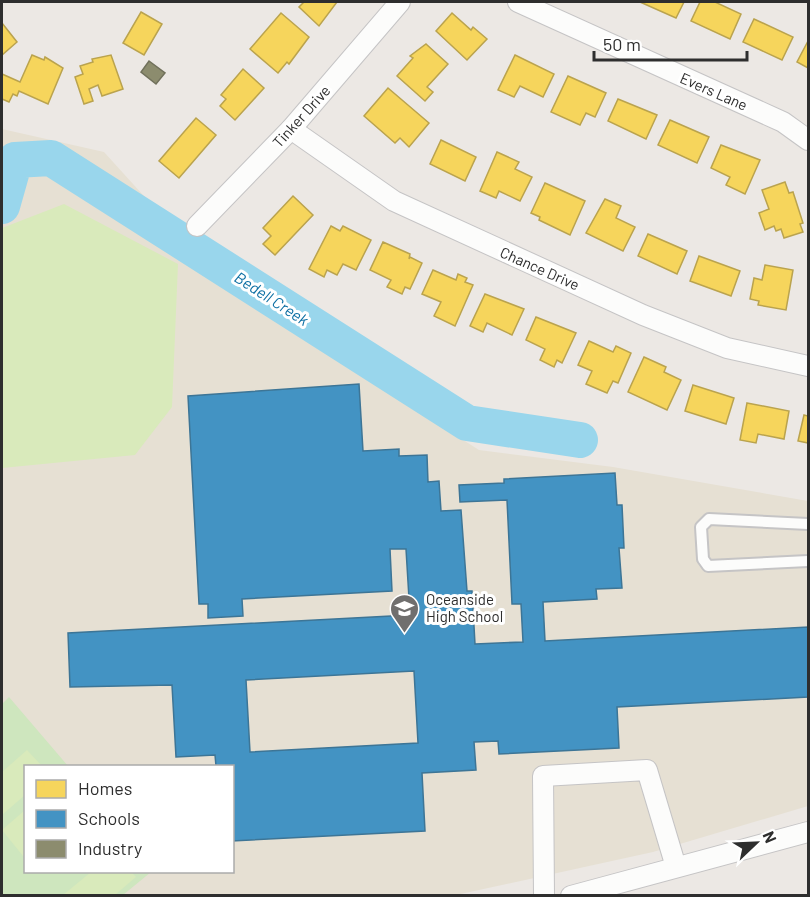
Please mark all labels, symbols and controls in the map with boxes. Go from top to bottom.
scale bar [594,24,747,62]
text: 50 m [603,33,641,55]
street label: Evers Lane [678,68,750,114]
street label: Tinker Drive [268,81,334,151]
street label: Chance Drive [498,242,582,294]
water label: Bedell Creek [231,267,313,329]
place label: Oceanside High School [426,590,503,625]
school or university icon: Oceanside High School [389,592,421,634]
legend [24,765,234,873]
text: Homes [78,777,132,799]
text: Schools [78,807,140,829]
north arrow [726,813,786,873]
text: N [759,828,781,846]
text: Industry [78,837,142,859]

